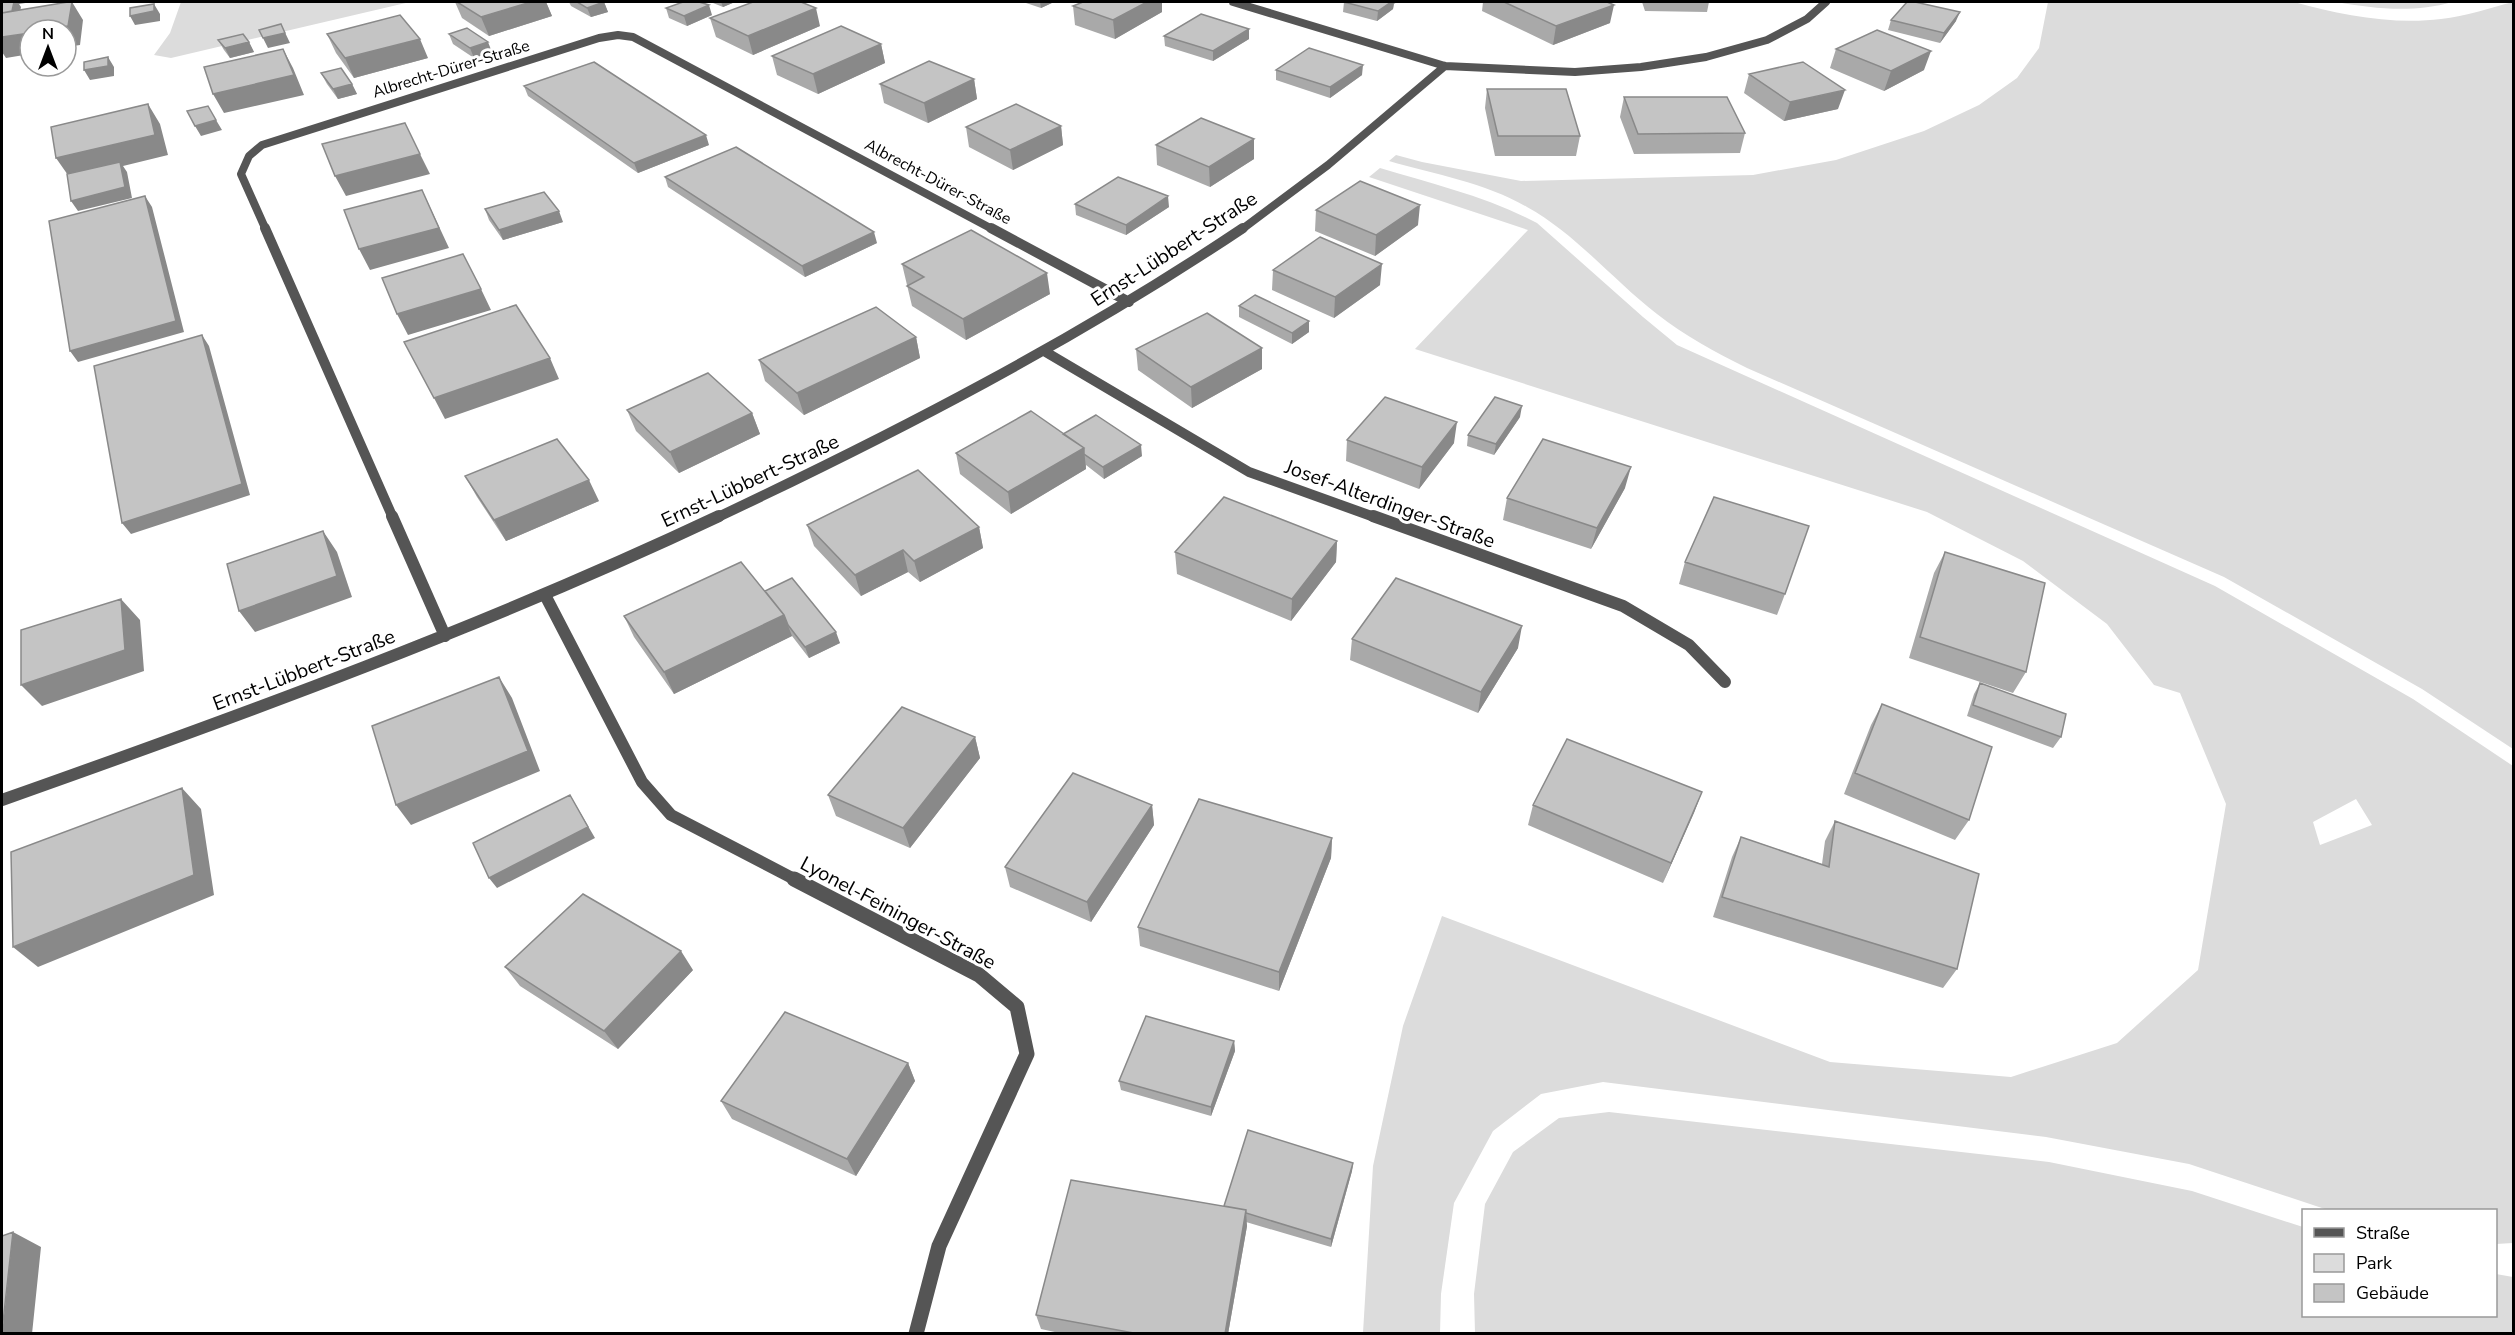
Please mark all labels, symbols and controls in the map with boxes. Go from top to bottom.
north arrow [18,18,78,78]
text: N [42,23,54,45]
street label: Albrecht-Dürer-Straße [370,35,532,103]
street label: Albrecht-Dürer-Straße [861,134,1015,230]
street label: Ernst-Lübbert-Straße [1086,185,1262,313]
street label: Ernst-Lübbert-Straße [657,428,843,534]
street label: Josef-Alterdinger-Straße [1280,453,1499,555]
street label: Ernst-Lübbert-Straße [209,623,399,717]
street label: Lyonel-Feininger-Straße [796,850,1000,976]
legend [2302,1209,2497,1317]
text: Straße [2356,1221,2410,1245]
text: Park [2356,1251,2393,1275]
text: Gebäude [2356,1281,2429,1305]

